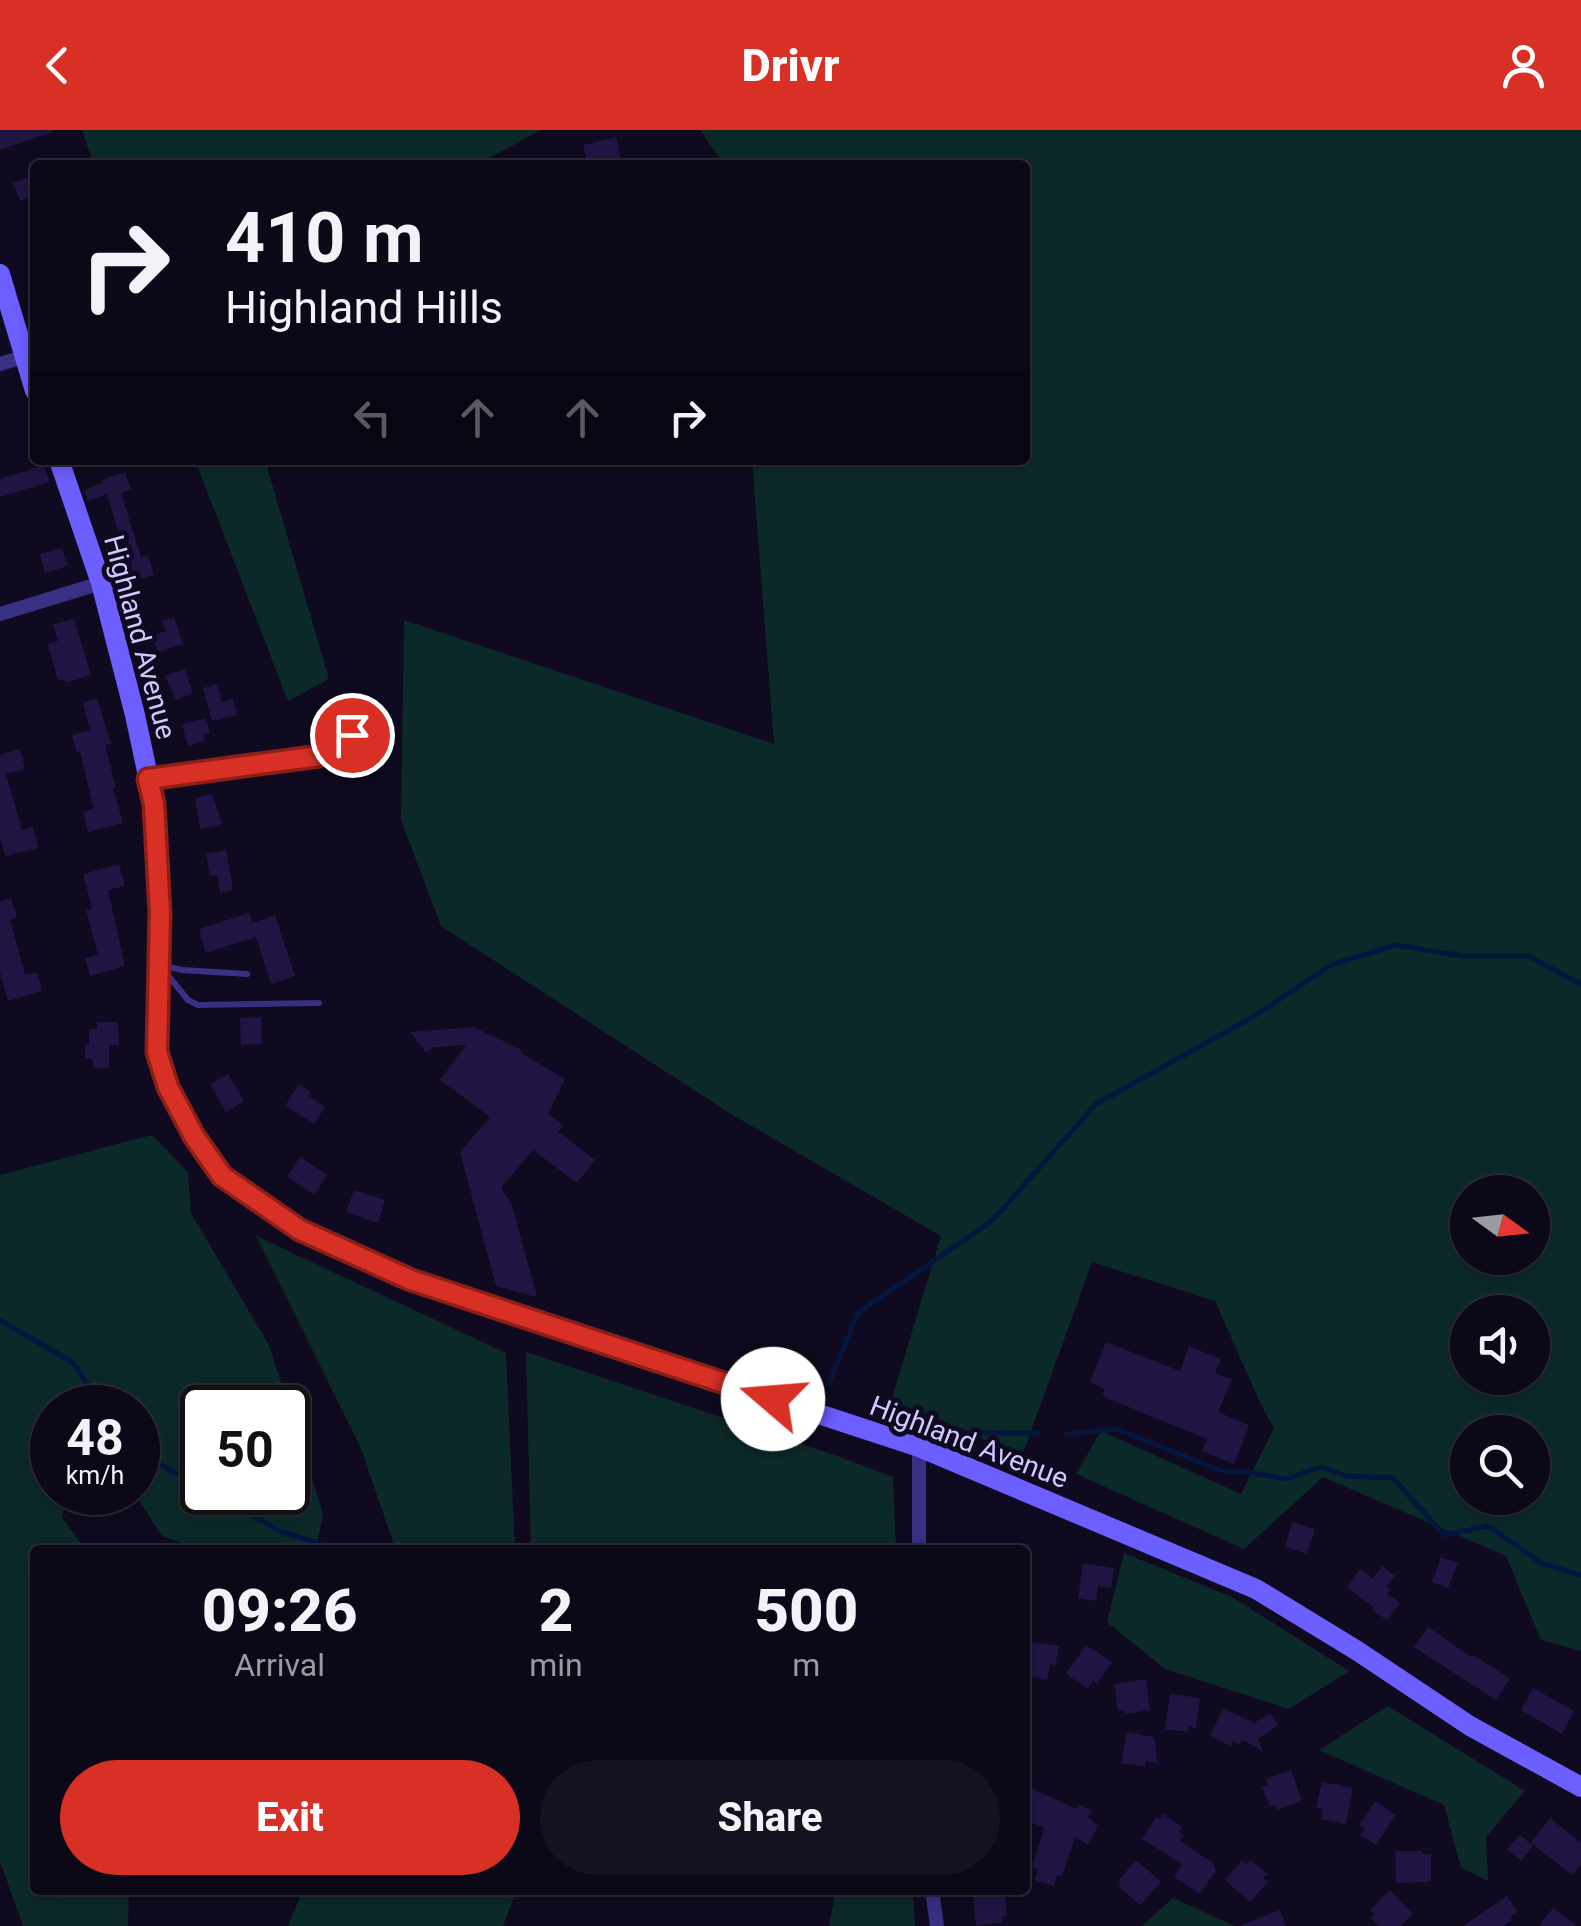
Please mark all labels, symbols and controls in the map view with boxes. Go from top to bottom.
icon: back [30,38,85,93]
icon: person [1496,38,1551,93]
text: Drivr [742,39,839,92]
text: 410 m [225,197,424,279]
icon: right [60,200,190,330]
text: Highland Hills [225,281,503,334]
icon: left [345,390,400,445]
icon: ahead [450,390,505,445]
icon: ahead [555,390,610,445]
icon: right [660,390,715,445]
street label: Highland Avenue [97,531,183,743]
pin [310,693,395,778]
icon: arrive [325,708,380,763]
north arrow [1450,1175,1550,1275]
map controls [1450,1175,1550,1515]
button: sound [1450,1295,1550,1395]
position arrow [721,1347,825,1451]
speed limit sign: 50 [180,1385,310,1515]
street label: Highland Avenue [865,1389,1073,1495]
text: 48 [66,1409,124,1467]
button: search [1450,1415,1550,1515]
text: km/h [66,1461,124,1490]
text: 09:26 [202,1575,358,1646]
text: 2 [539,1575,573,1646]
text: 500 [754,1575,858,1646]
text: Arrival [234,1646,325,1684]
text: min [529,1646,583,1684]
text: m [792,1646,820,1684]
button: Exit [60,1760,520,1875]
button: Share [540,1760,1000,1875]

